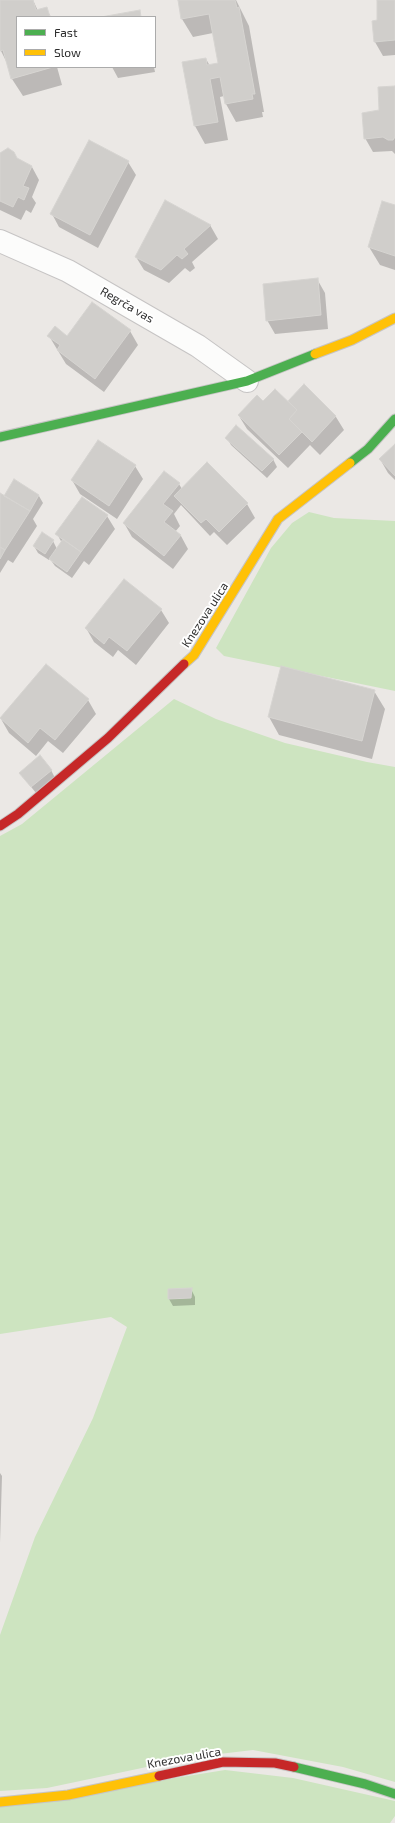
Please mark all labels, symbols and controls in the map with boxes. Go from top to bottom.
legend [16,16,156,68]
text: Fast [54,25,77,39]
text: Slow [54,45,81,59]
street label: Regrča vas [98,284,156,326]
street label: Knezova ulica [179,580,231,650]
street label: Knezova ulica [146,1744,222,1772]

